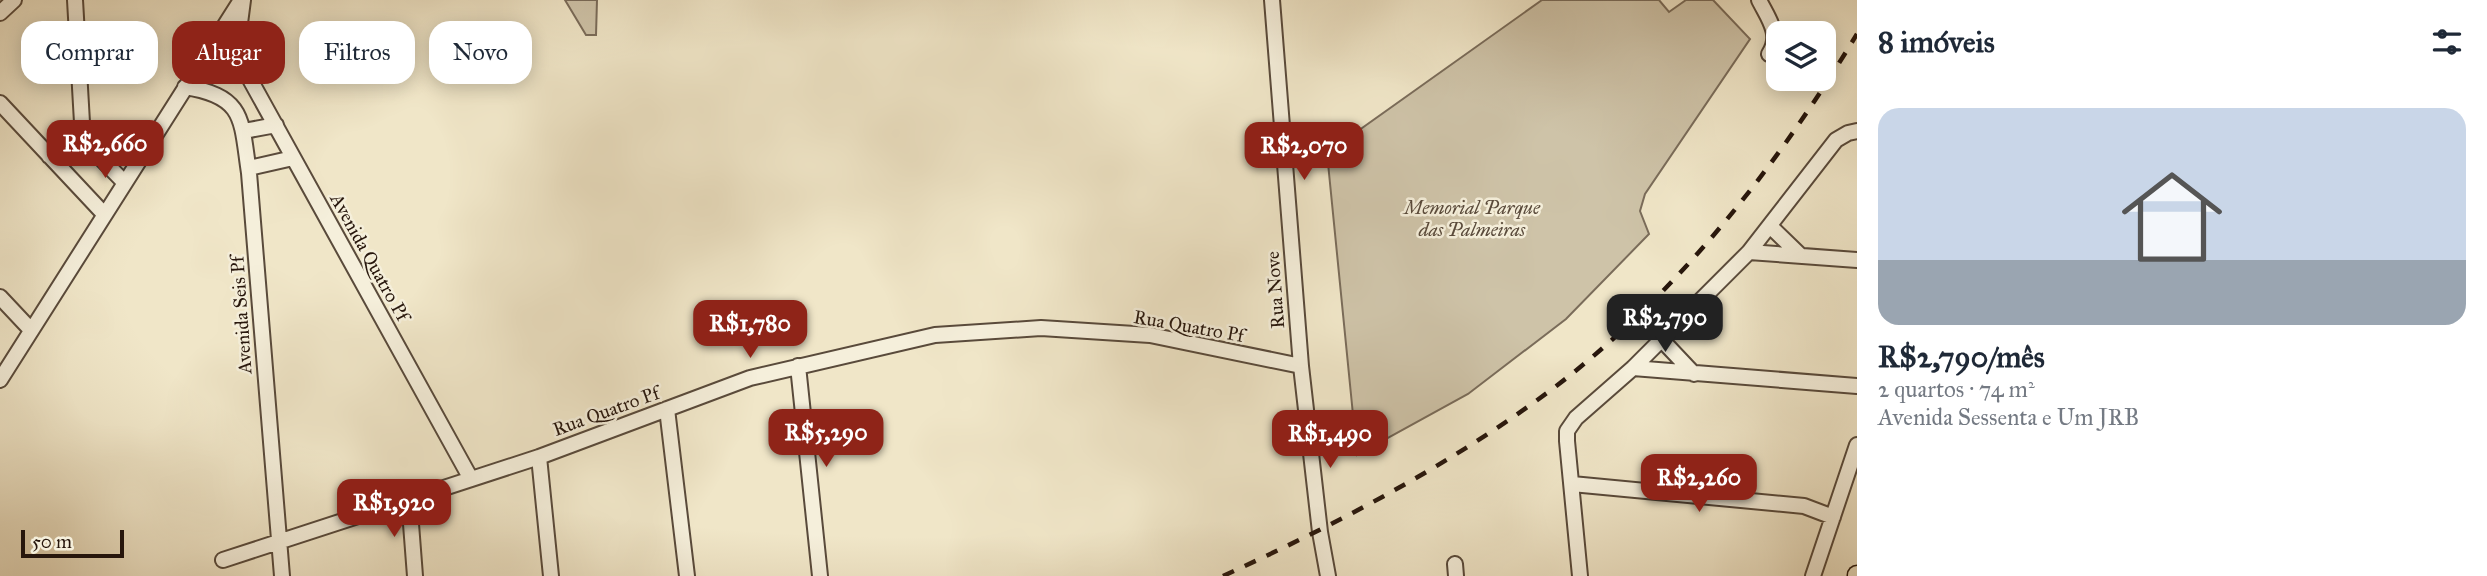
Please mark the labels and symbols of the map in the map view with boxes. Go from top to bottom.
pin: R$2,660 [40,120,170,180]
pin: R$2,070 [1239,122,1369,182]
street label: Avenida Quatro Pf [325,188,416,327]
park label: Memorial Parque das Palmeiras [1402,196,1541,241]
street label: Rua Nove [1261,250,1289,330]
street label: Avenida Seis Pf [225,253,257,376]
pin: R$2,790 [1600,294,1730,354]
pin: R$1,780 [685,300,815,360]
street label: Rua Quatro Pf [1132,305,1249,347]
street label: Rua Quatro Pf [550,380,665,441]
pin: R$5,290 [761,410,891,469]
pin: R$1,490 [1265,410,1395,470]
pin: R$2,260 [1634,454,1764,514]
pin: R$1,920 [329,480,459,539]
scale bar [21,527,124,559]

